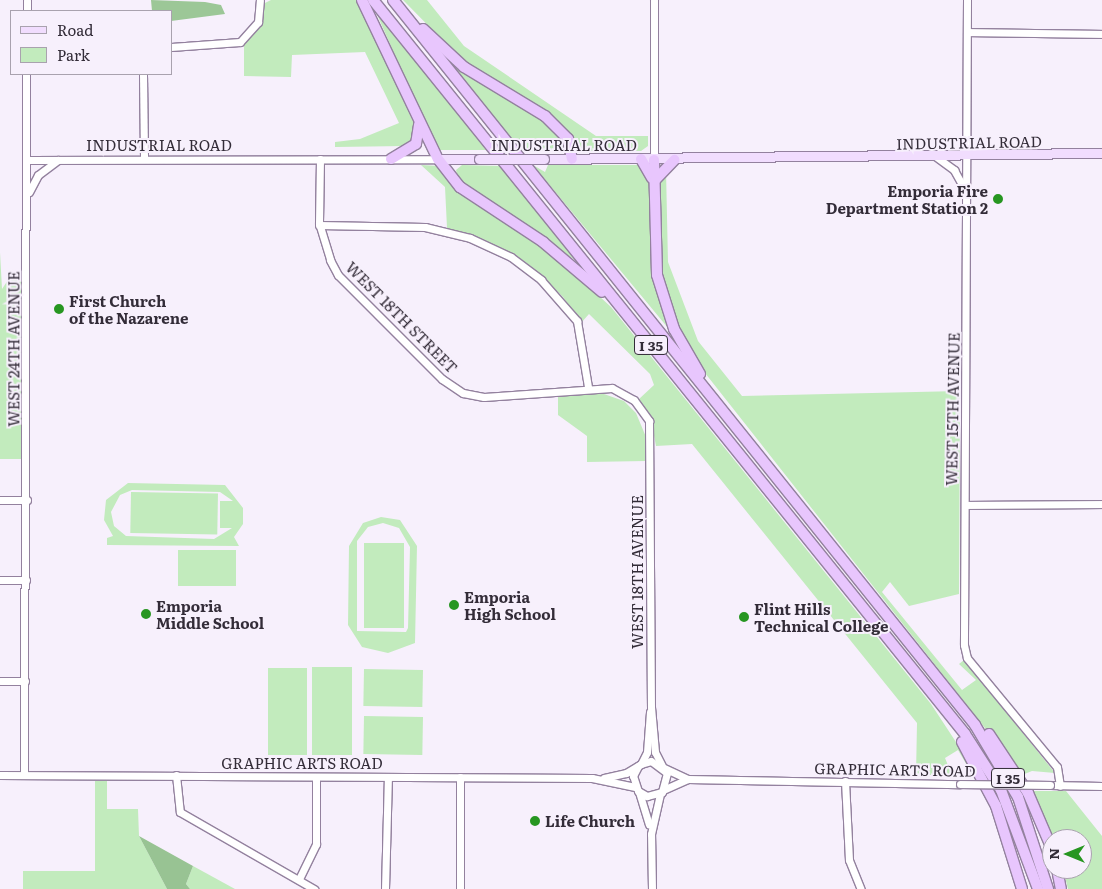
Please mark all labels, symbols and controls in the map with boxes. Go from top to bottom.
legend [10,10,172,75]
text: Road [57,18,93,41]
text: Park [57,43,90,66]
street label: INDUSTRIAL ROAD [896,132,1042,152]
street label: INDUSTRIAL ROAD [86,136,232,154]
street label: INDUSTRIAL ROAD [491,136,637,154]
place label: Emporia Fire Department Station 2 [826,181,988,216]
marker: Emporia Fire Department Station 2 [992,193,1004,205]
street label: WEST 18TH STREET [343,258,461,376]
street label: WEST 24TH AVENUE [4,271,22,427]
place label: First Church of the Nazarene [69,291,188,326]
marker: First Church of the Nazarene [53,303,65,315]
street label: WEST 15TH AVENUE [942,332,962,486]
road number: I 35 [634,334,668,356]
street label: WEST 18TH AVENUE [628,495,646,649]
place label: Emporia High School [464,587,556,622]
place label: Emporia Middle School [156,596,264,631]
marker: Emporia High School [448,599,460,611]
place label: Flint Hills Technical College [754,599,888,634]
marker: Emporia Middle School [140,608,152,620]
marker: Flint Hills Technical College [738,611,750,623]
street label: GRAPHIC ARTS ROAD [221,754,383,772]
street label: GRAPHIC ARTS ROAD [814,759,976,779]
road number: I 35 [990,766,1026,790]
place label: Life Church [545,812,635,830]
marker: Life Church [529,815,541,827]
north arrow [1042,829,1092,879]
text: N [1043,848,1063,860]

